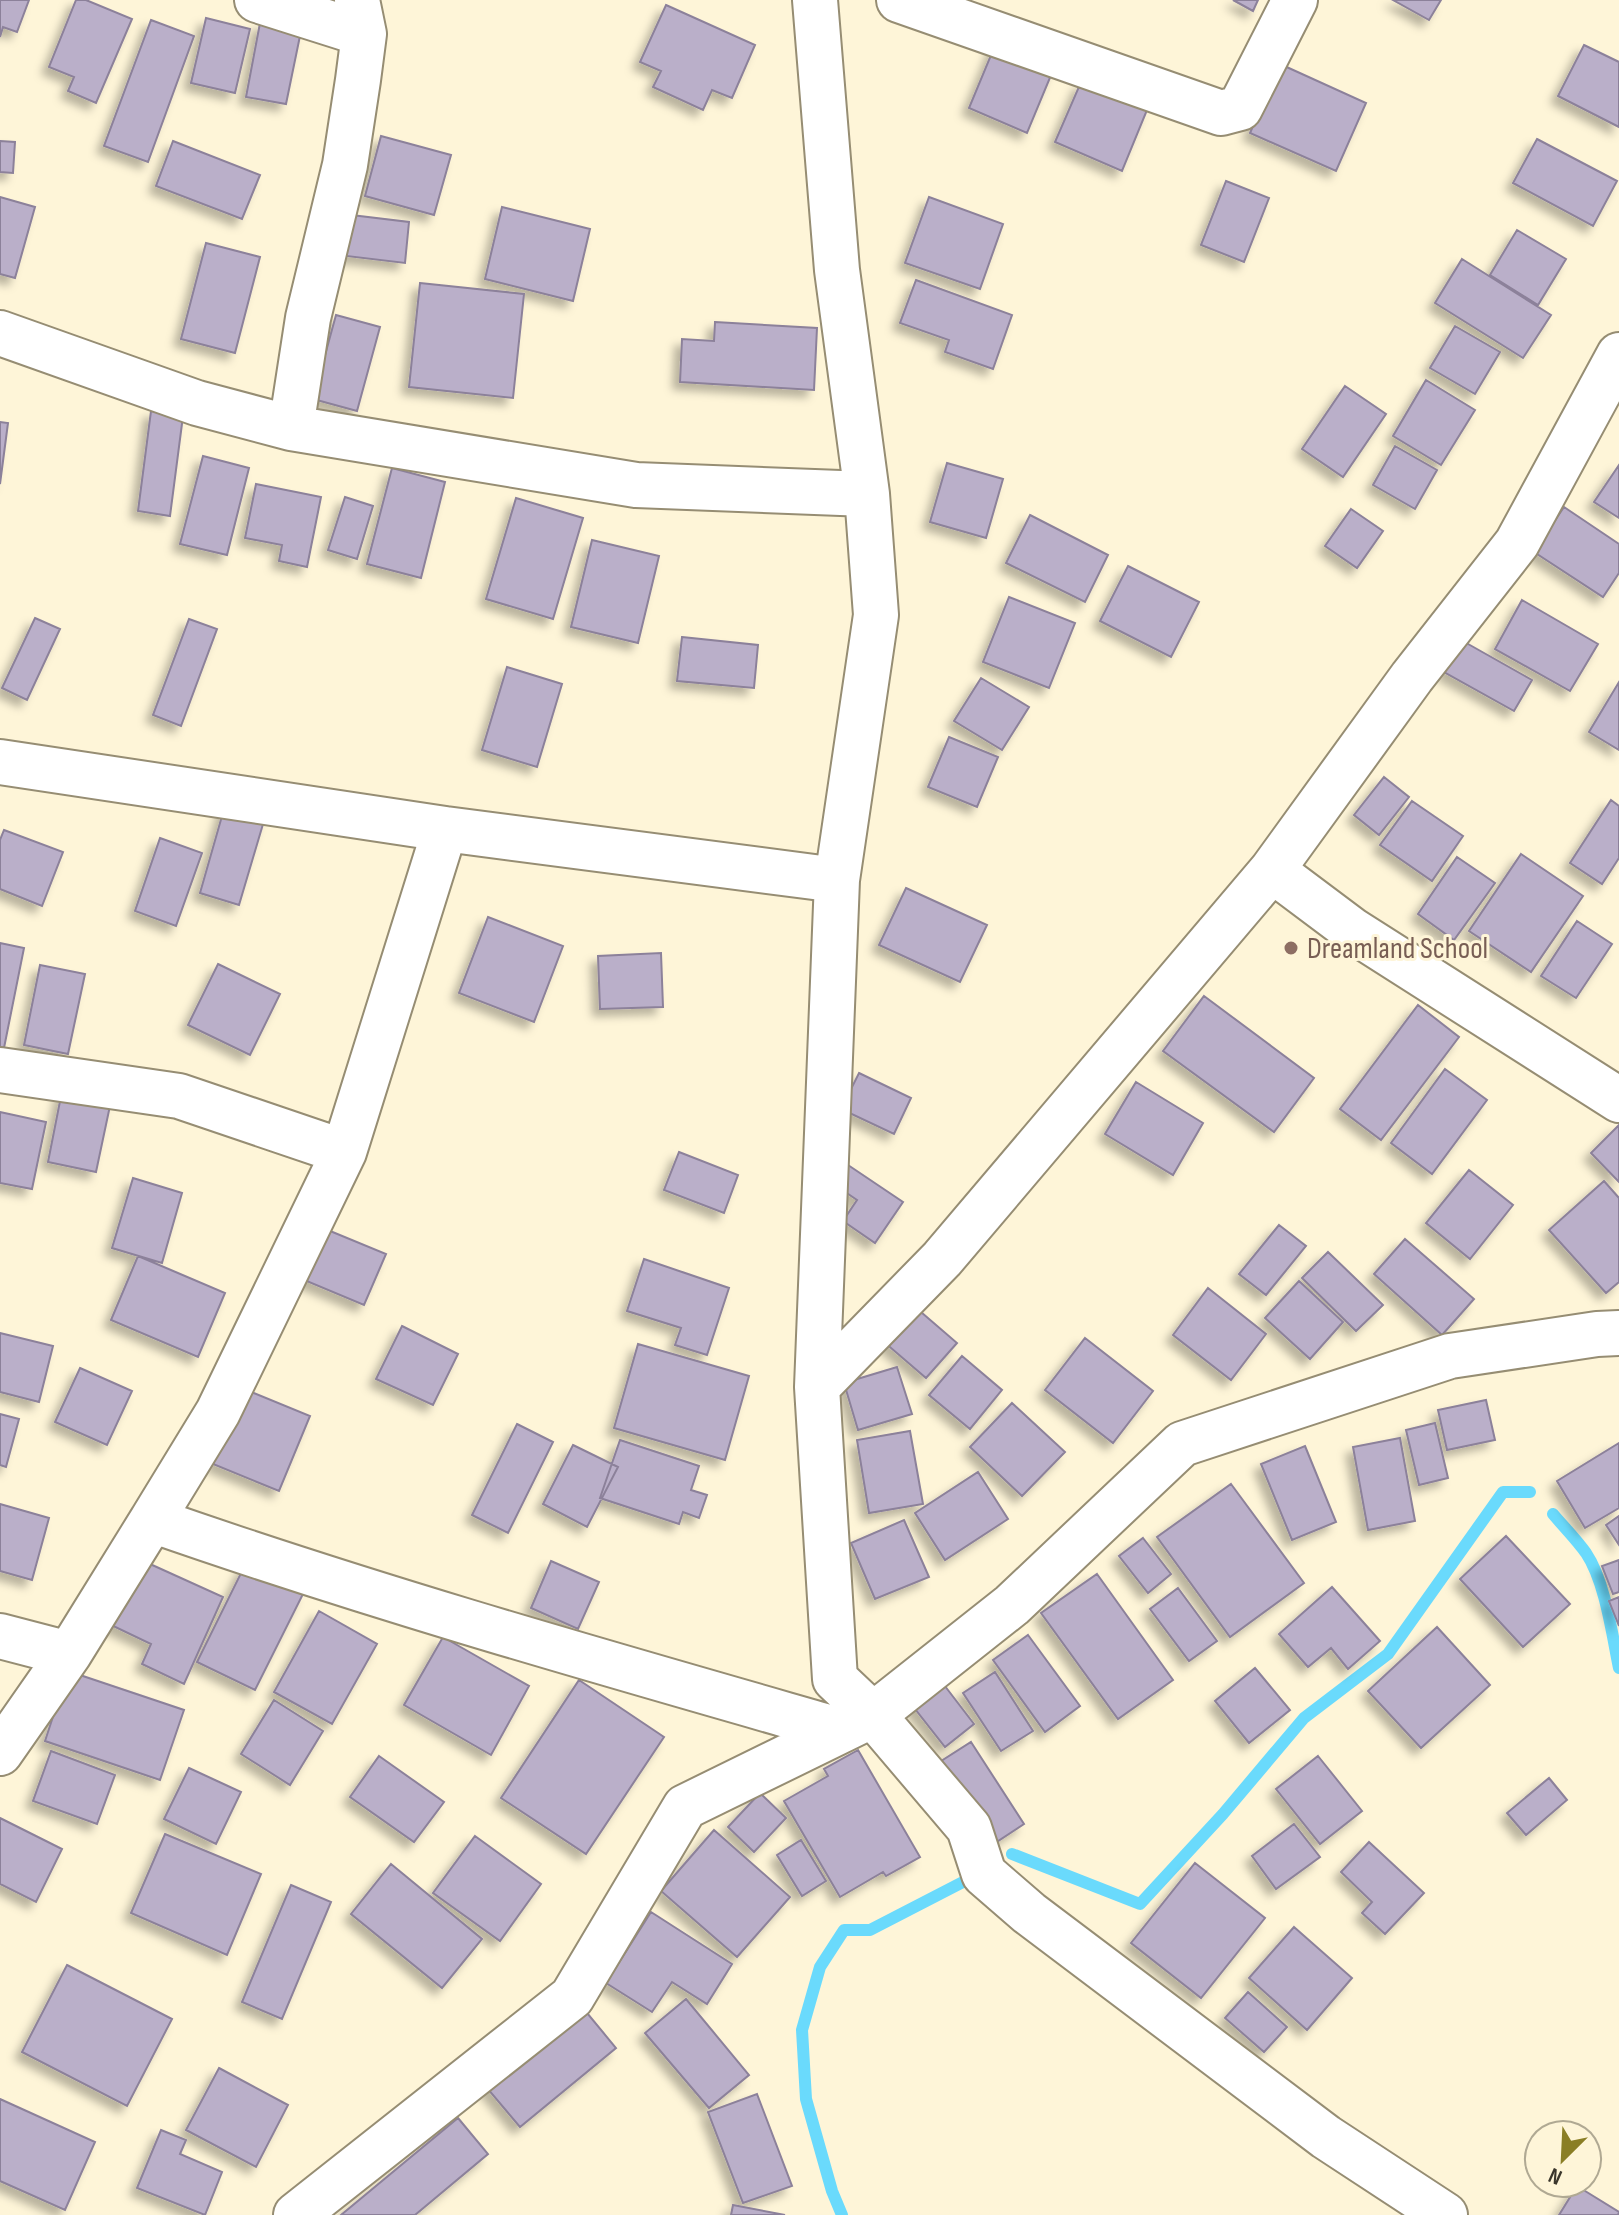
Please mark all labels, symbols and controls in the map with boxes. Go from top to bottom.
place label: Dreamland School [1307,931,1488,967]
marker: Dreamland School [1282,939,1300,957]
north arrow [1523,2119,1603,2199]
text: N [1545,2161,1566,2191]

